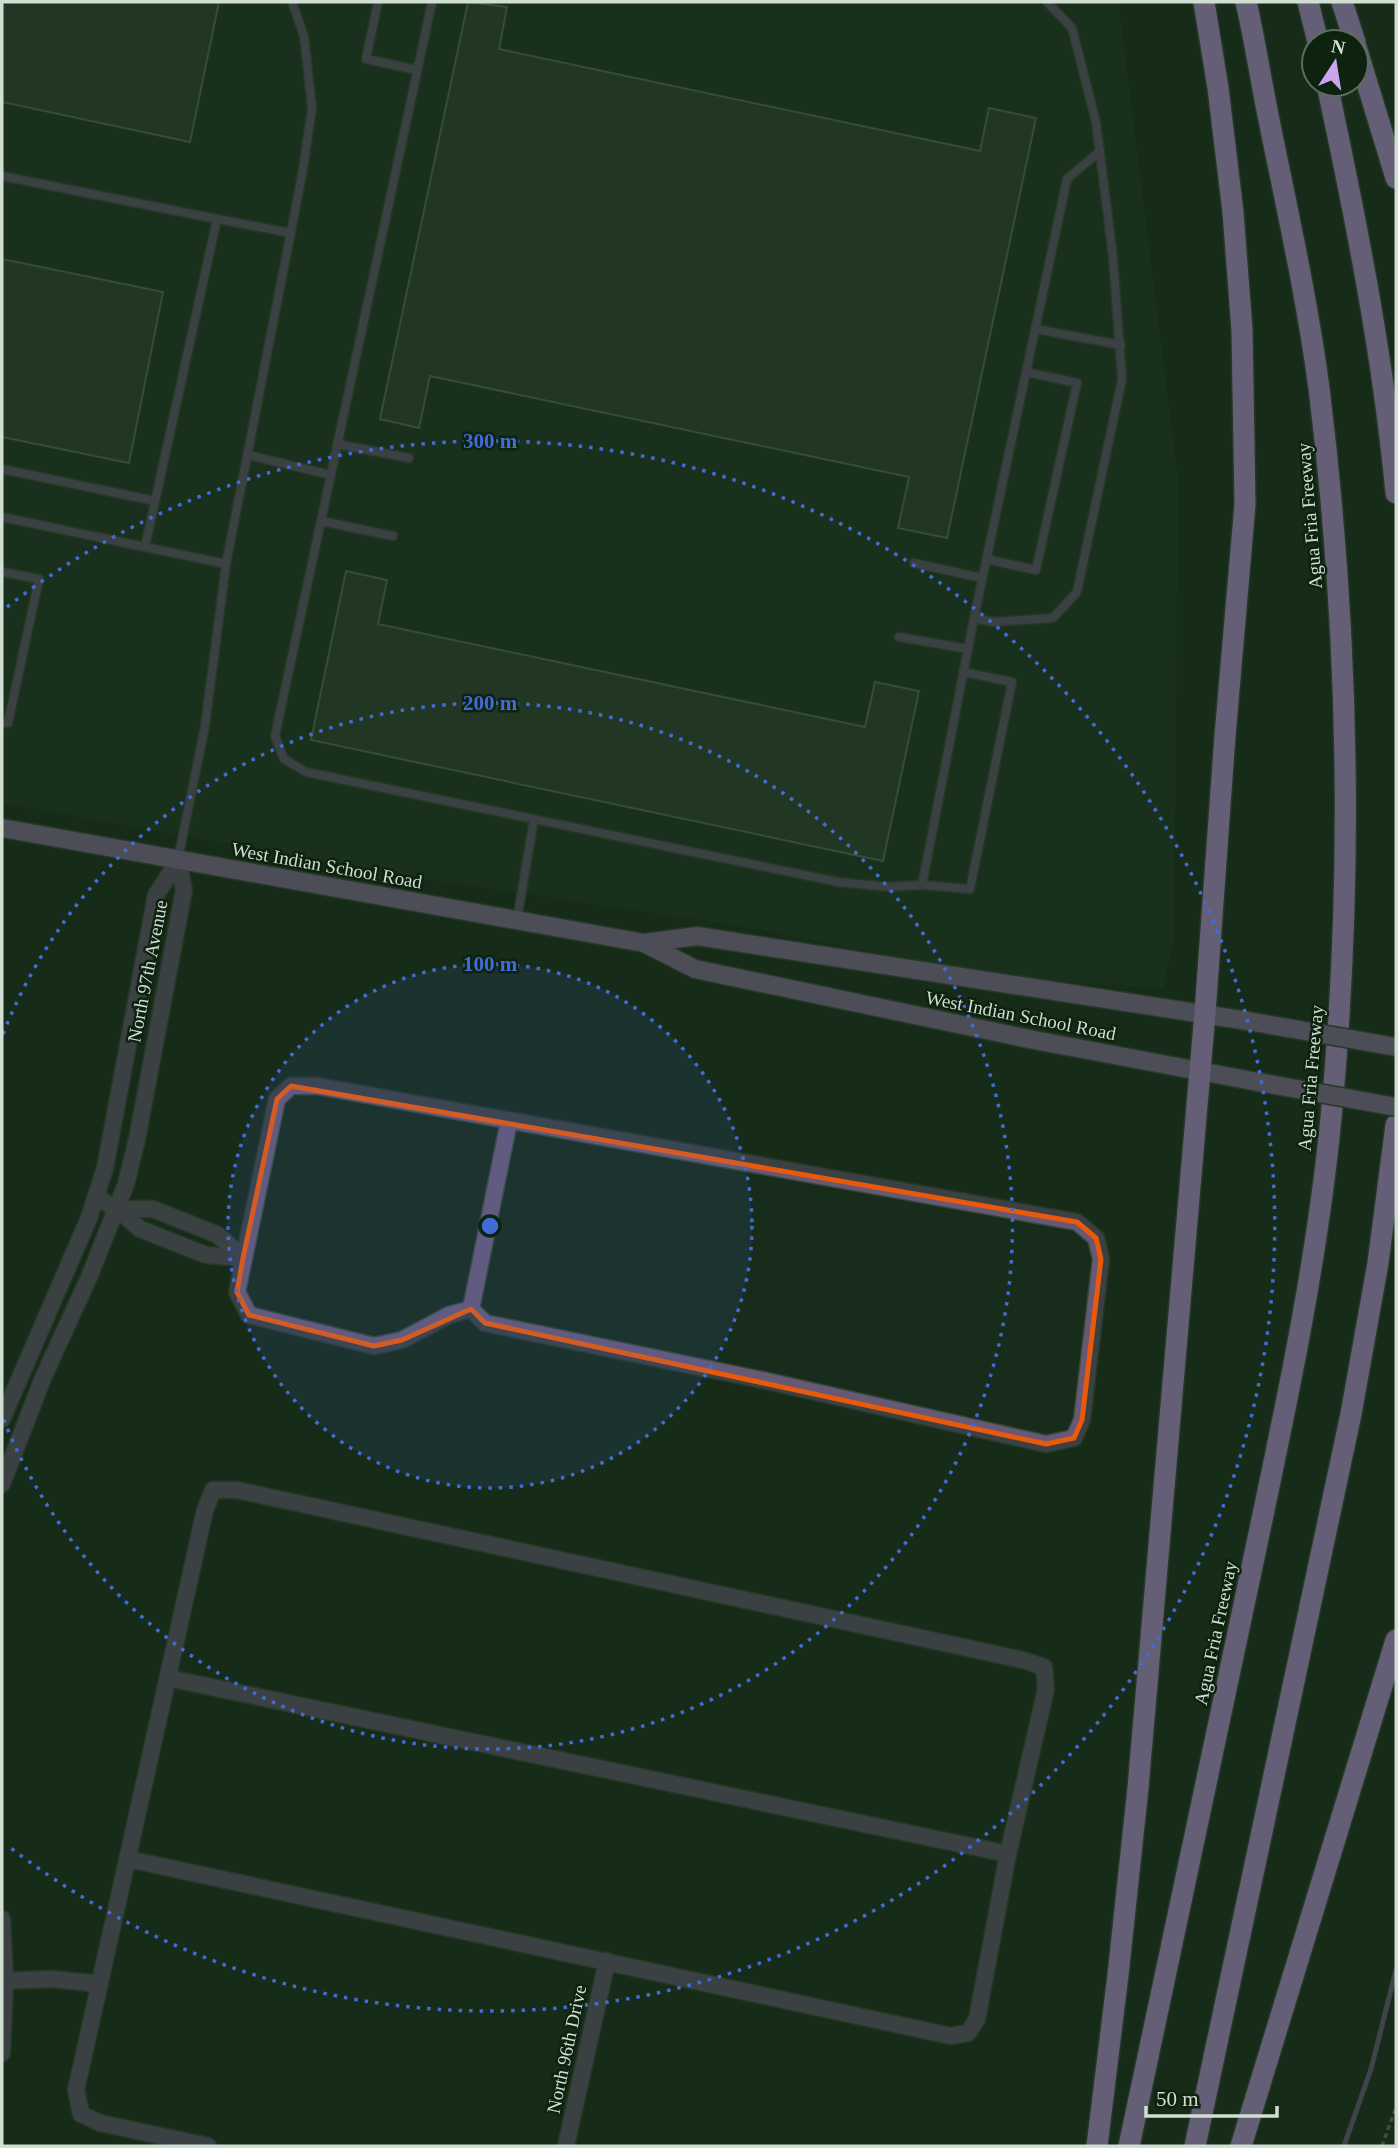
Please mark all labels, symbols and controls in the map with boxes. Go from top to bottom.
north arrow [1300,28,1370,98]
text: N [1330,35,1348,59]
text: 300 m [463,429,518,453]
street label: Agua Fria Freeway [1293,441,1326,590]
text: 200 m [463,691,518,715]
street label: West Indian School Road [230,838,424,893]
street label: North 97th Avenue [123,898,172,1044]
text: 100 m [463,952,518,976]
street label: West Indian School Road [924,987,1118,1044]
street label: Agua Fria Freeway [1294,1004,1327,1152]
centre of rings [478,1214,502,1238]
street label: Agua Fria Freeway [1190,1559,1241,1707]
street label: North 96th Drive [543,1983,590,2115]
scale bar [1146,2074,1277,2118]
text: 50 m [1156,2087,1199,2111]

